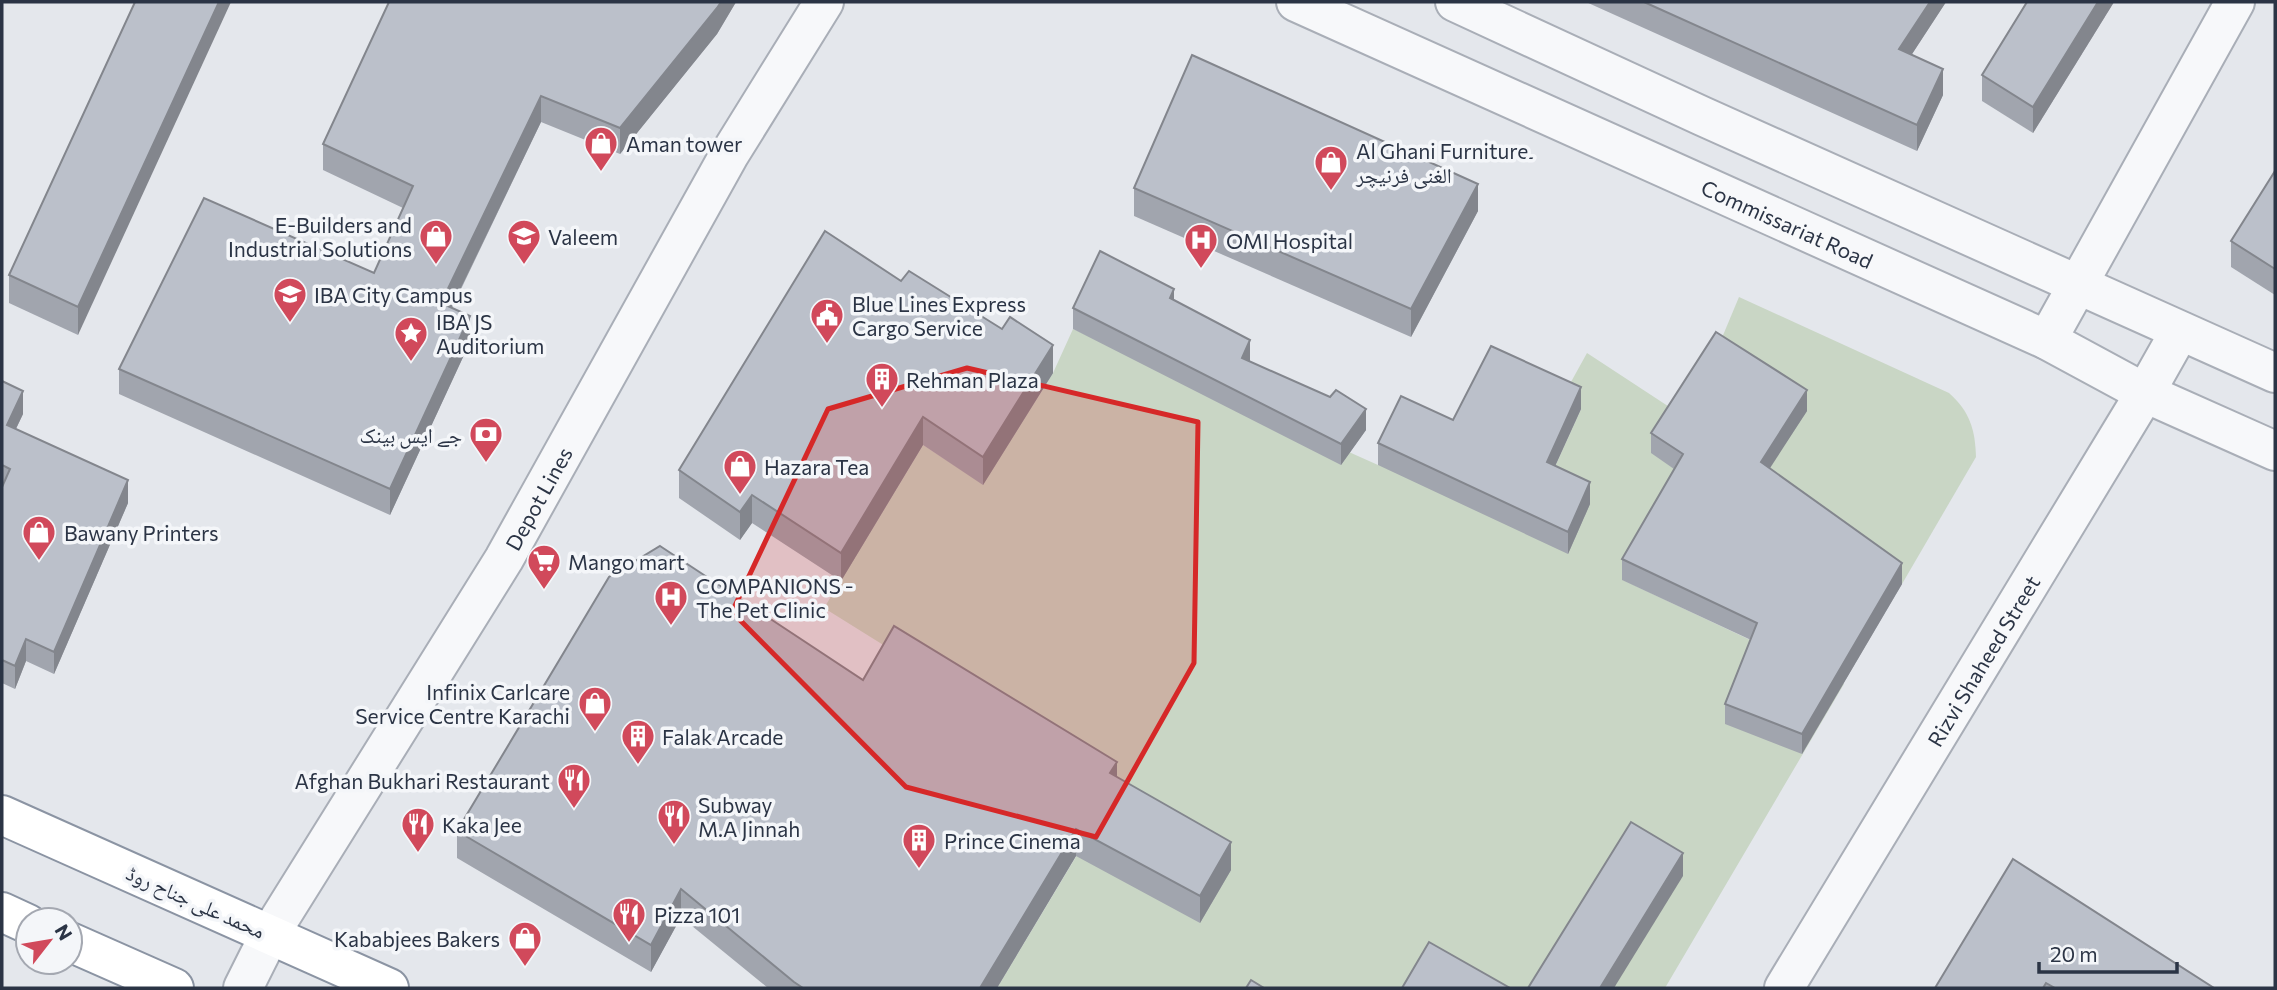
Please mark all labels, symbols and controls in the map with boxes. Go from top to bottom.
shop icon: Aman tower [582,124,620,173]
place label: Aman tower [626,131,742,156]
place label: Al Ghani Furniture۔ الغنی فرنیچر [1355,138,1534,189]
shop icon: Al Ghani Furniture۔ الغنی فرنیچر [1312,143,1350,192]
street label: Commissariat Road [1698,174,1877,273]
place label: E-Builders and Industrial Solutions [228,212,412,261]
shop icon: E-Builders and Industrial Solutions [417,217,455,266]
school or university icon: Valeem [505,217,543,266]
hospital icon: OMI Hospital [1182,221,1220,270]
place label: Valeem [548,224,618,249]
place label: OMI Hospital [1226,228,1353,253]
school or university icon: IBA City Campus [271,275,309,324]
place label: IBA City Campus [314,282,473,307]
place label: Blue Lines Express Cargo Service [852,291,1026,340]
public building icon: Blue Lines Express Cargo Service [808,296,846,345]
place label: IBA JS Auditorium [436,309,544,358]
place icon: IBA JS Auditorium [392,314,430,363]
building icon: Rehman Plaza [863,360,901,409]
place label: Rehman Plaza [906,367,1039,392]
bank icon: جے ایس بینک [467,415,505,464]
place label: جے ایس بینک [360,422,462,449]
street label: Depot Lines [499,442,577,554]
shop icon: Hazara Tea [721,447,759,496]
place label: Hazara Tea [764,454,869,479]
shop icon: Bawany Printers [20,513,58,562]
place label: Bawany Printers [64,520,219,545]
supermarket icon: Mango mart [525,542,563,591]
place label: Mango mart [568,549,685,574]
street label: Rizvi Shaheed Street [1921,571,2044,751]
place label: COMPANIONS - The Pet Clinic [696,573,854,622]
hospital icon: COMPANIONS - The Pet Clinic [652,578,690,627]
place label: Infinix Carlcare Service Centre Karachi [355,679,570,728]
shop icon: Infinix Carlcare Service Centre Karachi [576,684,614,733]
building icon: Falak Arcade [619,717,657,766]
place label: Falak Arcade [662,724,783,749]
restaurant icon: Afghan Bukhari Restaurant [555,761,593,810]
place label: Afghan Bukhari Restaurant [295,768,550,793]
place label: Subway M.A Jinnah [698,792,800,841]
restaurant icon: Subway M.A Jinnah [655,797,693,846]
restaurant icon: Kaka Jee [399,805,437,854]
place label: Kaka Jee [442,812,522,837]
building icon: Prince Cinema [900,821,938,870]
place label: Prince Cinema [944,828,1081,853]
street label: محمد علی جناح روڈ [122,859,269,945]
restaurant icon: Pizza 101 [610,895,648,944]
place label: Pizza 101 [654,902,740,927]
north arrow [14,906,84,976]
shop icon: Kababjees Bakers [506,919,544,968]
text: N [50,920,78,944]
place label: Kababjees Bakers [334,926,500,951]
scale bar [2039,930,2177,974]
text: 20 m [2050,941,2098,966]

